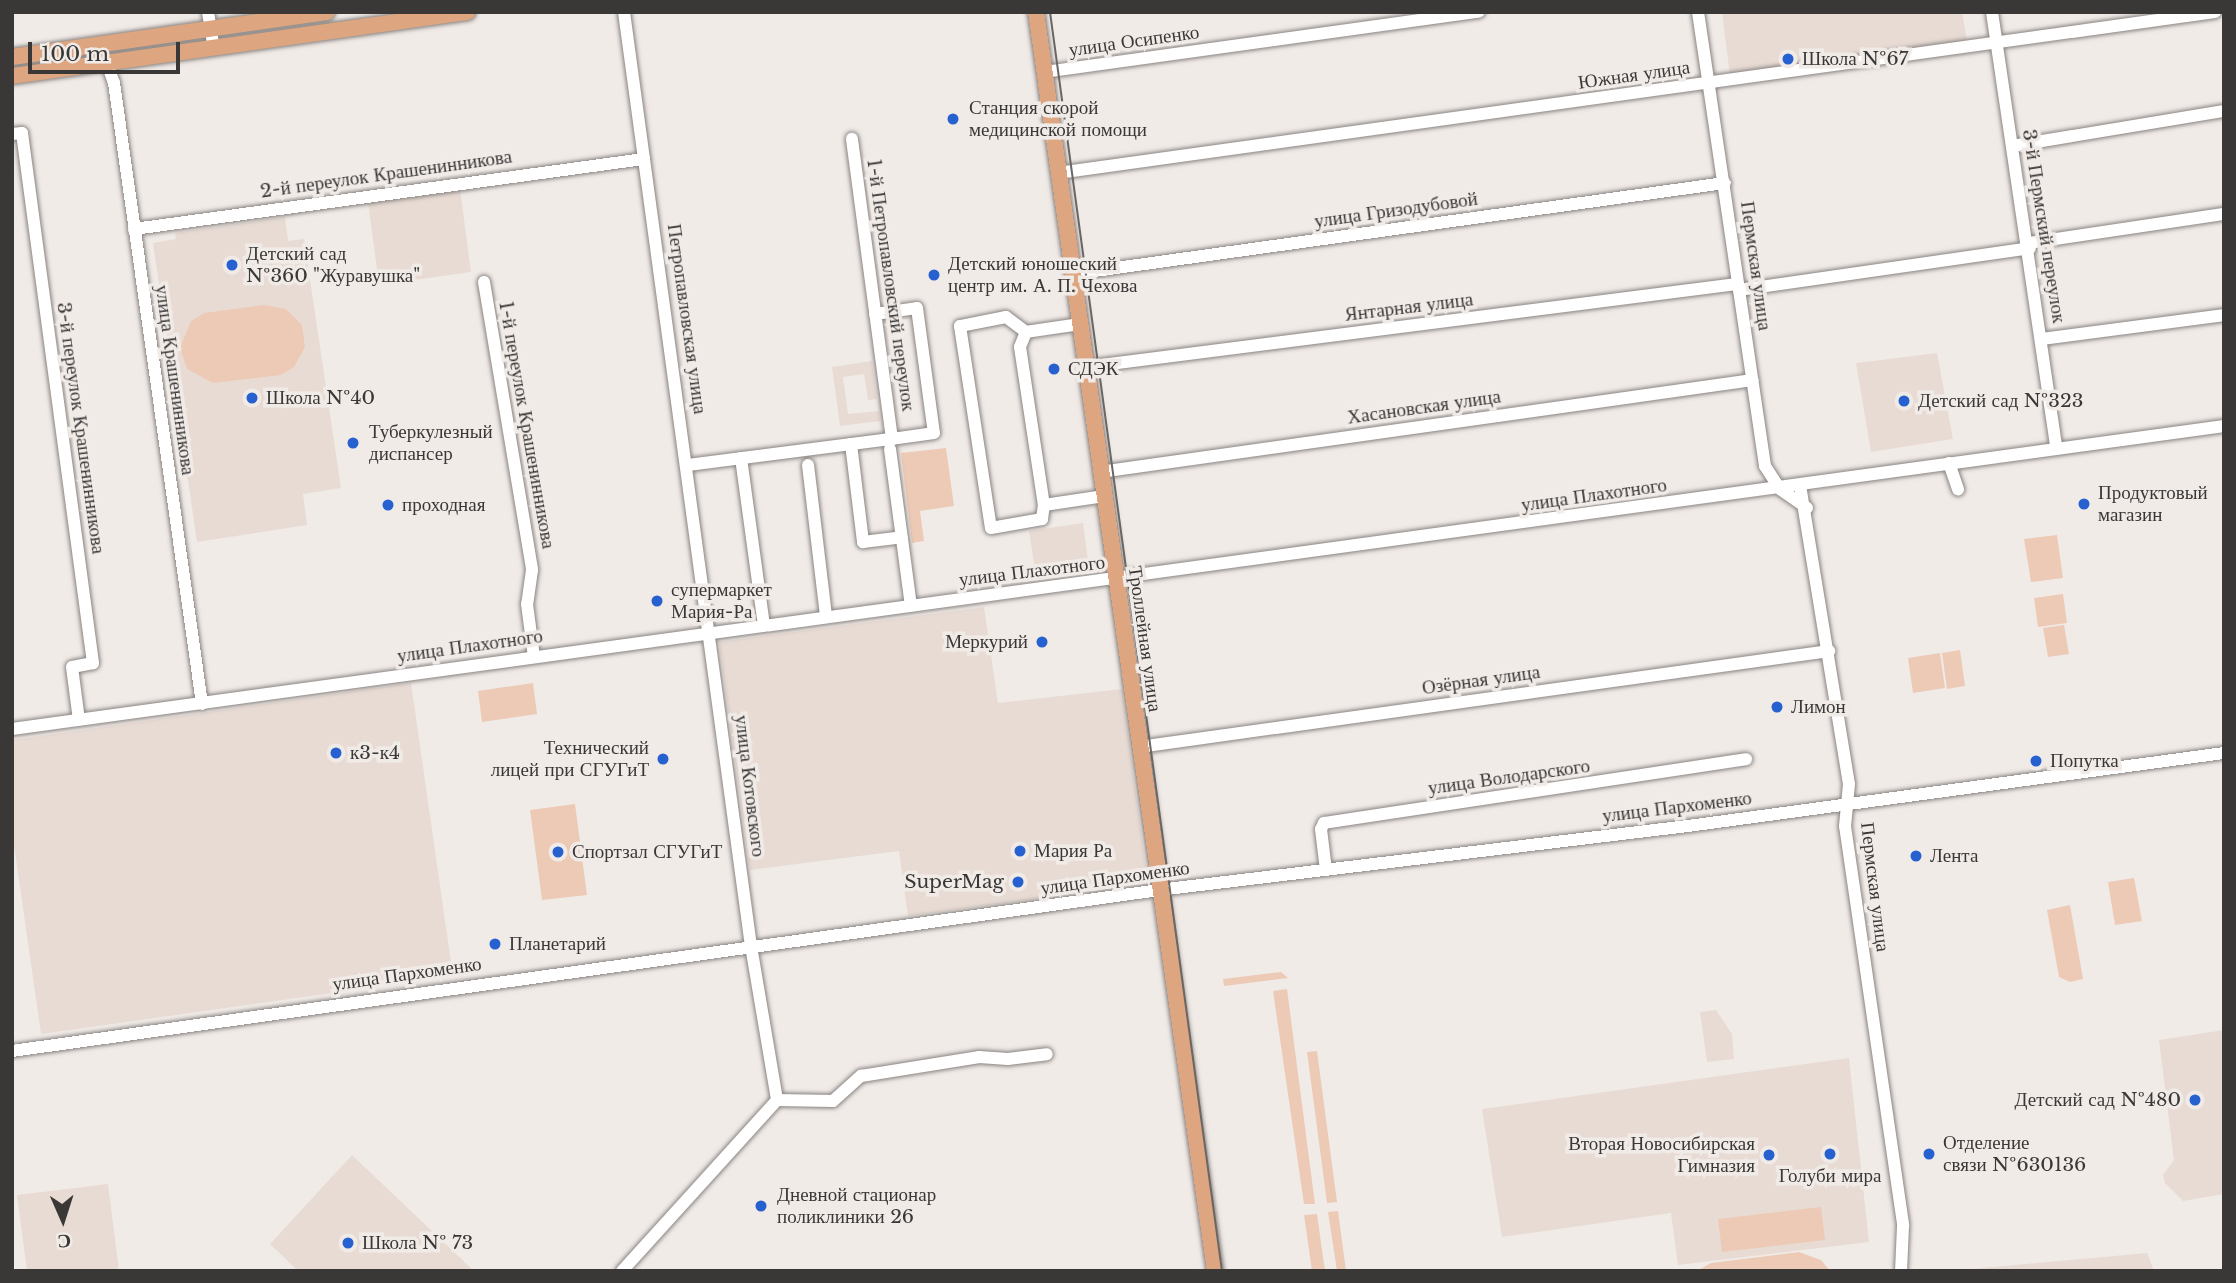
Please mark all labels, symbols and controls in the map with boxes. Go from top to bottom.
street label: улица Осипенко [1067,21,1201,61]
scale bar [32,28,184,72]
text: 100 m [41,41,109,67]
place label: Школа №67 [1802,48,1908,70]
marker: Школа №67 [1780,51,1796,67]
street label: Южная улица [1577,56,1691,94]
place label: Станция скорой медицинской помощи [969,97,1147,141]
marker: Станция скорой медицинской помощи [943,109,963,129]
street label: 3-й Пермский переулок [2017,127,2071,325]
street label: 2-й переулок Крашенинникова [259,145,513,203]
street label: 1-й Петропавловский переулок [862,158,920,412]
street label: улица Гризодубовой [1313,187,1479,233]
street label: Пермская улица [1736,200,1776,332]
street label: Петропавловская улица [662,222,712,416]
place label: Детский сад №360 "Журавушка" [246,243,421,287]
place label: Детский юношеский центр им. А. П. Чехова [948,253,1137,297]
marker: Детский сад №360 "Журавушка" [224,257,240,273]
marker: Детский юношеский центр им. А. П. Чехова [926,267,942,283]
street label: улица Крашенинникова [150,283,200,477]
street label: Янтарная улица [1344,288,1474,326]
street label: 1-й переулок Крашенинникова [494,300,560,550]
street label: 3-й переулок Крашенинникова [52,301,110,555]
place label: СДЭК [1068,358,1118,380]
marker: СДЭК [1046,361,1062,377]
street label: Хасановская улица [1346,385,1502,429]
place label: Школа №40 [266,387,375,409]
marker: Школа №40 [244,390,260,406]
place label: Детский сад №323 [1918,390,2083,412]
marker: Детский сад №323 [1896,393,1912,409]
place label: Туберкулезный диспансер [369,421,493,465]
marker: Туберкулезный диспансер [343,433,363,453]
street label: улица Плахотного [1520,473,1668,517]
place label: Продуктовый магазин [2098,482,2208,526]
place label: проходная [402,494,485,516]
marker: Продуктовый магазин [2076,496,2092,512]
marker: проходная [380,497,396,513]
street label: улица Плахотного [958,551,1106,591]
street label: Троллейная улица [1123,565,1167,713]
place label: супермаркет Мария-Ра [671,579,772,623]
marker: супермаркет Мария-Ра [649,593,665,609]
street label: улица Плахотного [396,624,544,668]
place label: Меркурий [945,631,1028,653]
marker: Меркурий [1034,634,1050,650]
street label: Озёрная улица [1421,660,1541,700]
place label: Лимон [1791,696,1846,718]
marker: Лимон [1769,699,1785,715]
street label: улица Котовского [730,714,770,858]
place label: Технический лицей при СГУГиТ [491,737,649,781]
place label: к3-к4 [350,742,400,764]
marker: к3-к4 [328,745,344,761]
place label: Попутка [2050,750,2119,772]
marker: Технический лицей при СГУГиТ [655,751,671,767]
marker: Попутка [2028,753,2044,769]
street label: улица Володарского [1427,754,1591,800]
street label: улица Пархоменко [1601,787,1753,827]
street label: Пермская улица [1856,821,1894,953]
place label: Мария Ра [1034,840,1112,862]
place label: Спортзал СГУГиТ [572,841,722,863]
marker: Мария Ра [1012,843,1028,859]
marker: Спортзал СГУГиТ [550,844,566,860]
place label: Лента [1930,845,1978,867]
marker: Лента [1908,848,1924,864]
street label: улица Пархоменко [1039,856,1191,900]
place label: SuperMag [904,871,1004,893]
marker: SuperMag [1010,874,1026,890]
place label: Планетарий [509,933,606,955]
marker: Планетарий [487,936,503,952]
street label: улица Пархоменко [331,952,483,996]
place label: Детский сад №480 [2015,1089,2181,1111]
marker: Детский сад №480 [2187,1092,2203,1108]
place label: Отделение связи №630136 [1943,1132,2086,1176]
place label: Вторая Новосибирская Гимназия [1568,1133,1755,1177]
marker: Голуби мира [1822,1146,1838,1162]
marker: Отделение связи №630136 [1921,1146,1937,1162]
marker: Вторая Новосибирская Гимназия [1761,1147,1777,1163]
place label: Голуби мира [1779,1165,1881,1187]
place label: Дневной стационар поликлиники 26 [777,1184,936,1228]
north arrow [28,1185,98,1255]
marker: Дневной стационар поликлиники 26 [751,1196,771,1216]
text: С [57,1230,72,1253]
place label: Школа № 73 [362,1232,473,1254]
marker: Школа № 73 [340,1235,356,1251]

